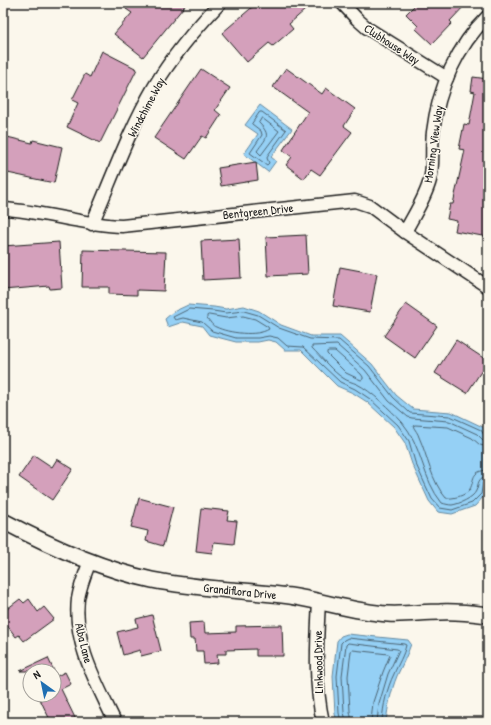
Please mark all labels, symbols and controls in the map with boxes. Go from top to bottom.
street label: Clubhouse Way [361,20,423,68]
street label: Windchime Way [123,74,169,140]
street label: Morning View Way [419,104,447,184]
street label: Bentgreen Drive [222,199,294,223]
street label: Grandiflora Drive [203,579,278,603]
street label: Alba Lane [71,621,97,665]
street label: Linkwood Drive [309,630,327,694]
north arrow [22,663,62,703]
text: N [30,667,43,682]

